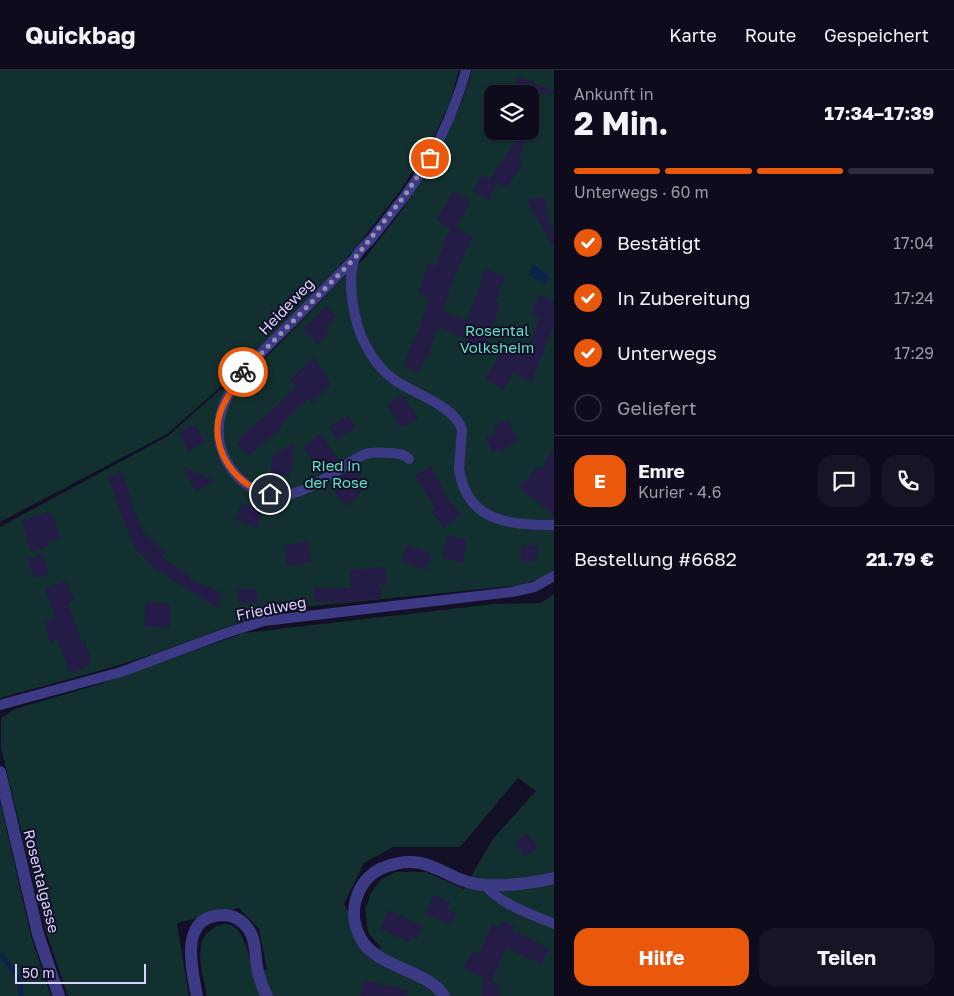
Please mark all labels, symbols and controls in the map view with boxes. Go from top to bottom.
text: Quickbag [25,20,136,49]
text: Karte [669,24,717,46]
text: Route [745,24,796,46]
text: Gespeichert [824,24,929,46]
text: Ankunft in [574,84,654,104]
map controls [484,85,539,140]
button: layers [484,85,539,140]
text: 17:34–17:39 [824,101,934,124]
text: 2 Min. [574,104,668,142]
pin [409,137,451,179]
icon: bag [416,144,444,172]
text: Unterwegs · 60 m [574,182,709,202]
icon: check [574,229,602,257]
text: Bestätigt [617,231,701,254]
text: 17:04 [893,233,934,253]
street label: Heideweg [255,274,317,338]
icon: check [574,284,602,312]
text: In Zubereitung [617,286,750,309]
text: 17:24 [894,288,934,308]
park label: Rosental Volksheim [460,321,534,356]
icon: check [574,339,602,367]
text: Unterwegs [617,341,717,364]
text: 17:29 [894,343,934,363]
courier [218,347,268,397]
icon: bike [229,358,257,386]
text: Geliefert [617,396,697,419]
button: chat [818,455,870,507]
button: phone [882,455,934,507]
park label: Ried in der Rose [304,456,368,491]
text: Emre [638,459,685,482]
text: E [594,469,606,492]
pin [249,473,291,515]
icon: home [256,480,284,508]
text: Kurier · 4.6 [638,482,722,502]
text: Bestellung #6682 [574,547,737,570]
text: 21.79 € [866,547,934,570]
street label: Friedlweg [234,592,308,624]
street label: Rosentalgasse [20,827,64,935]
button: Hilfe [574,928,749,986]
button: Teilen [759,928,934,986]
scale bar [15,961,146,984]
text: 50 m [22,964,55,981]

